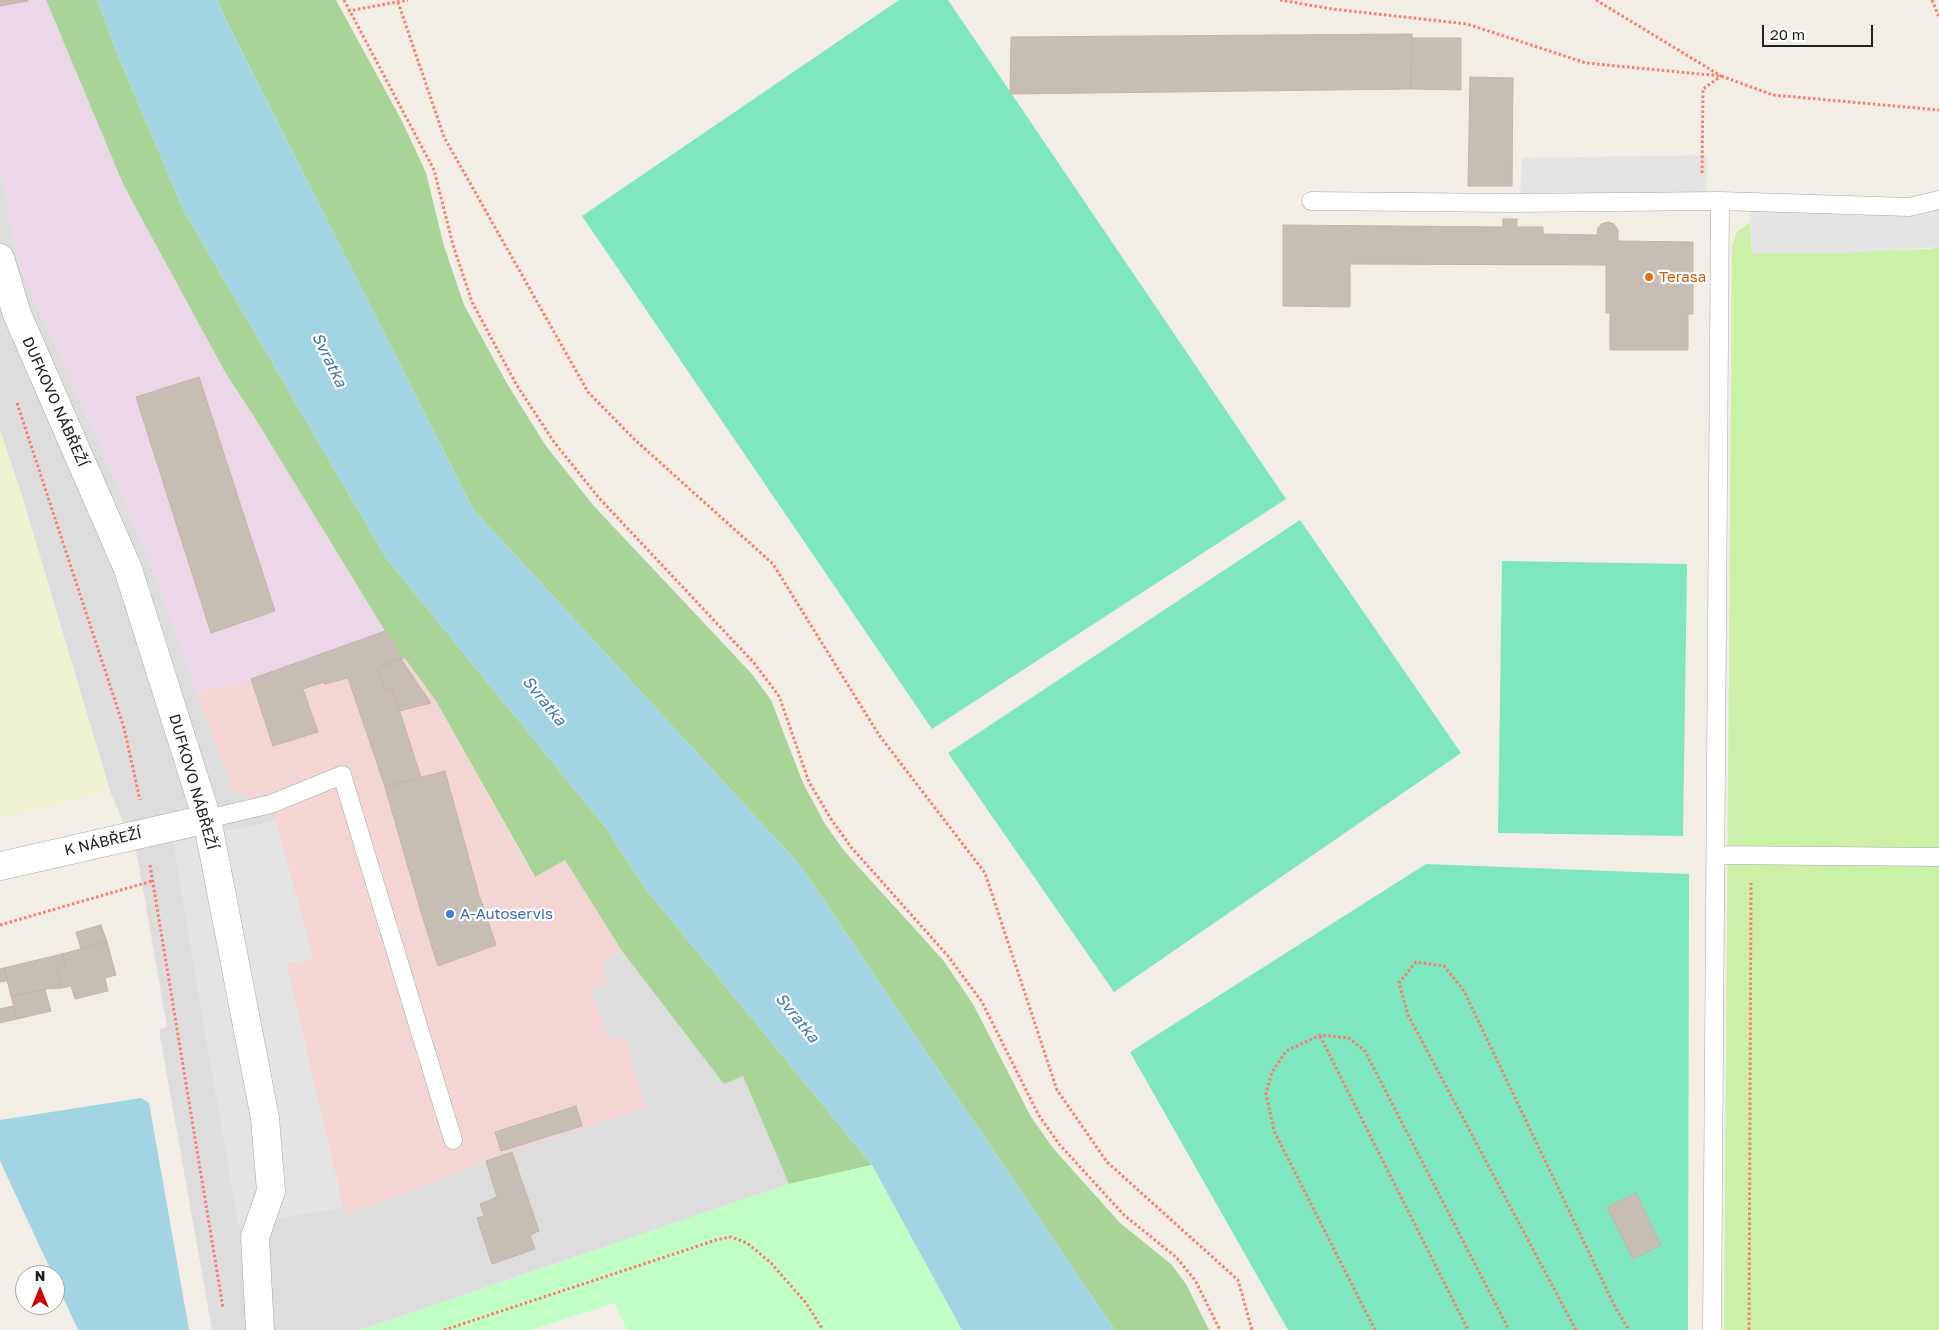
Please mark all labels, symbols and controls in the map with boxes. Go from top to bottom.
scale bar [1764,15,1875,47]
text: 20 m [1770,25,1805,43]
place label: Terasa [1659,268,1706,286]
marker: Terasa [1643,271,1655,283]
water label: Svratka [308,330,350,390]
street label: DUFKOVO NÁBŘEŽÍ [18,334,92,470]
water label: Svratka [518,672,570,730]
street label: DUFKOVO NÁBŘEŽÍ [165,712,221,852]
street label: K NÁBŘEŽÍ [63,824,143,860]
place label: A-Autoservis [460,905,553,923]
marker: A-Autoservis [444,908,456,920]
water label: Svratka [771,989,823,1047]
north arrow [15,1265,65,1315]
text: N [35,1267,45,1284]

